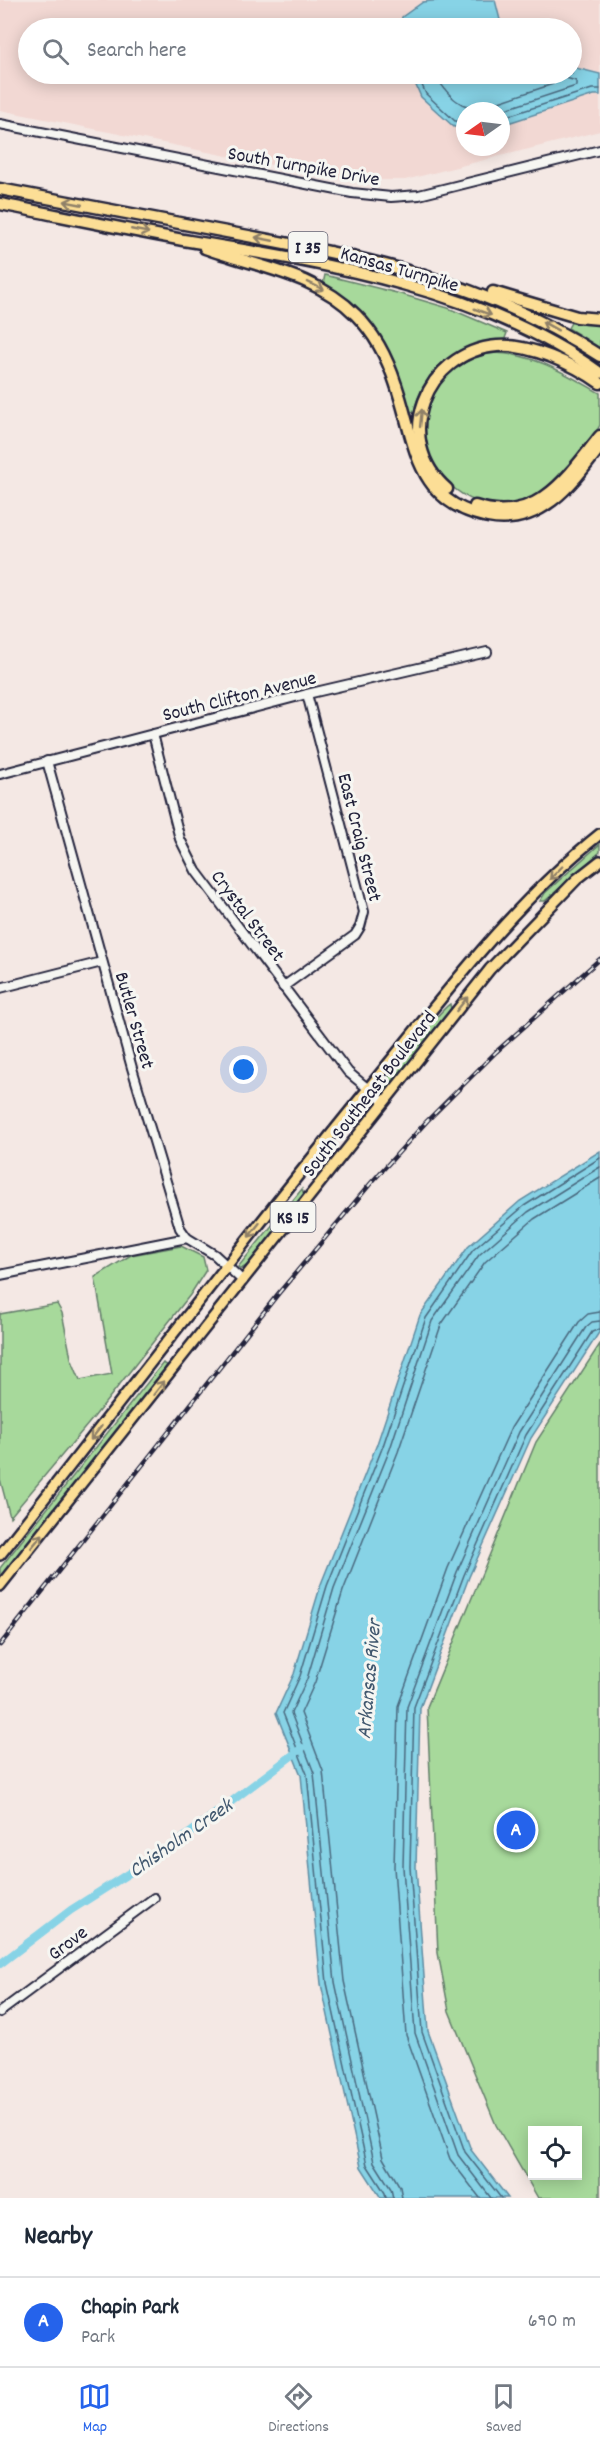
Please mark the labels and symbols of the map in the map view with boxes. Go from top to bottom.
north arrow [456,102,510,156]
street label: South Turnpike Drive [225,141,382,195]
one-way arrow [63,197,83,208]
one-way arrow [130,226,149,237]
road number: I 35 [288,232,328,262]
one-way arrow [255,233,275,244]
street label: Kansas Turnpike [337,241,462,301]
one-way arrow [307,281,325,293]
one-way arrow [473,307,492,318]
one-way arrow [541,320,559,331]
one-way arrow [416,409,427,428]
street label: South Clifton Avenue [160,665,320,731]
street label: East Craig Street [329,771,388,905]
street label: Crystal Street [203,865,290,969]
one-way arrow [549,865,563,880]
street label: Butler Street [106,969,160,1073]
one-way arrow [455,997,468,1013]
street label: South Southeast Boulevard [297,1006,444,1184]
your location [229,1055,258,1084]
road number: KS 15 [270,1202,316,1232]
one-way arrow [248,1221,261,1237]
one-way arrow [152,1380,165,1396]
one-way arrow [89,1425,102,1441]
one-way arrow [31,1533,44,1549]
water label: Arkansas River [351,1616,391,1740]
water label: Chisholm Creek [124,1791,242,1886]
pin: A [496,1808,536,1852]
street label: Grove [43,1920,95,1969]

